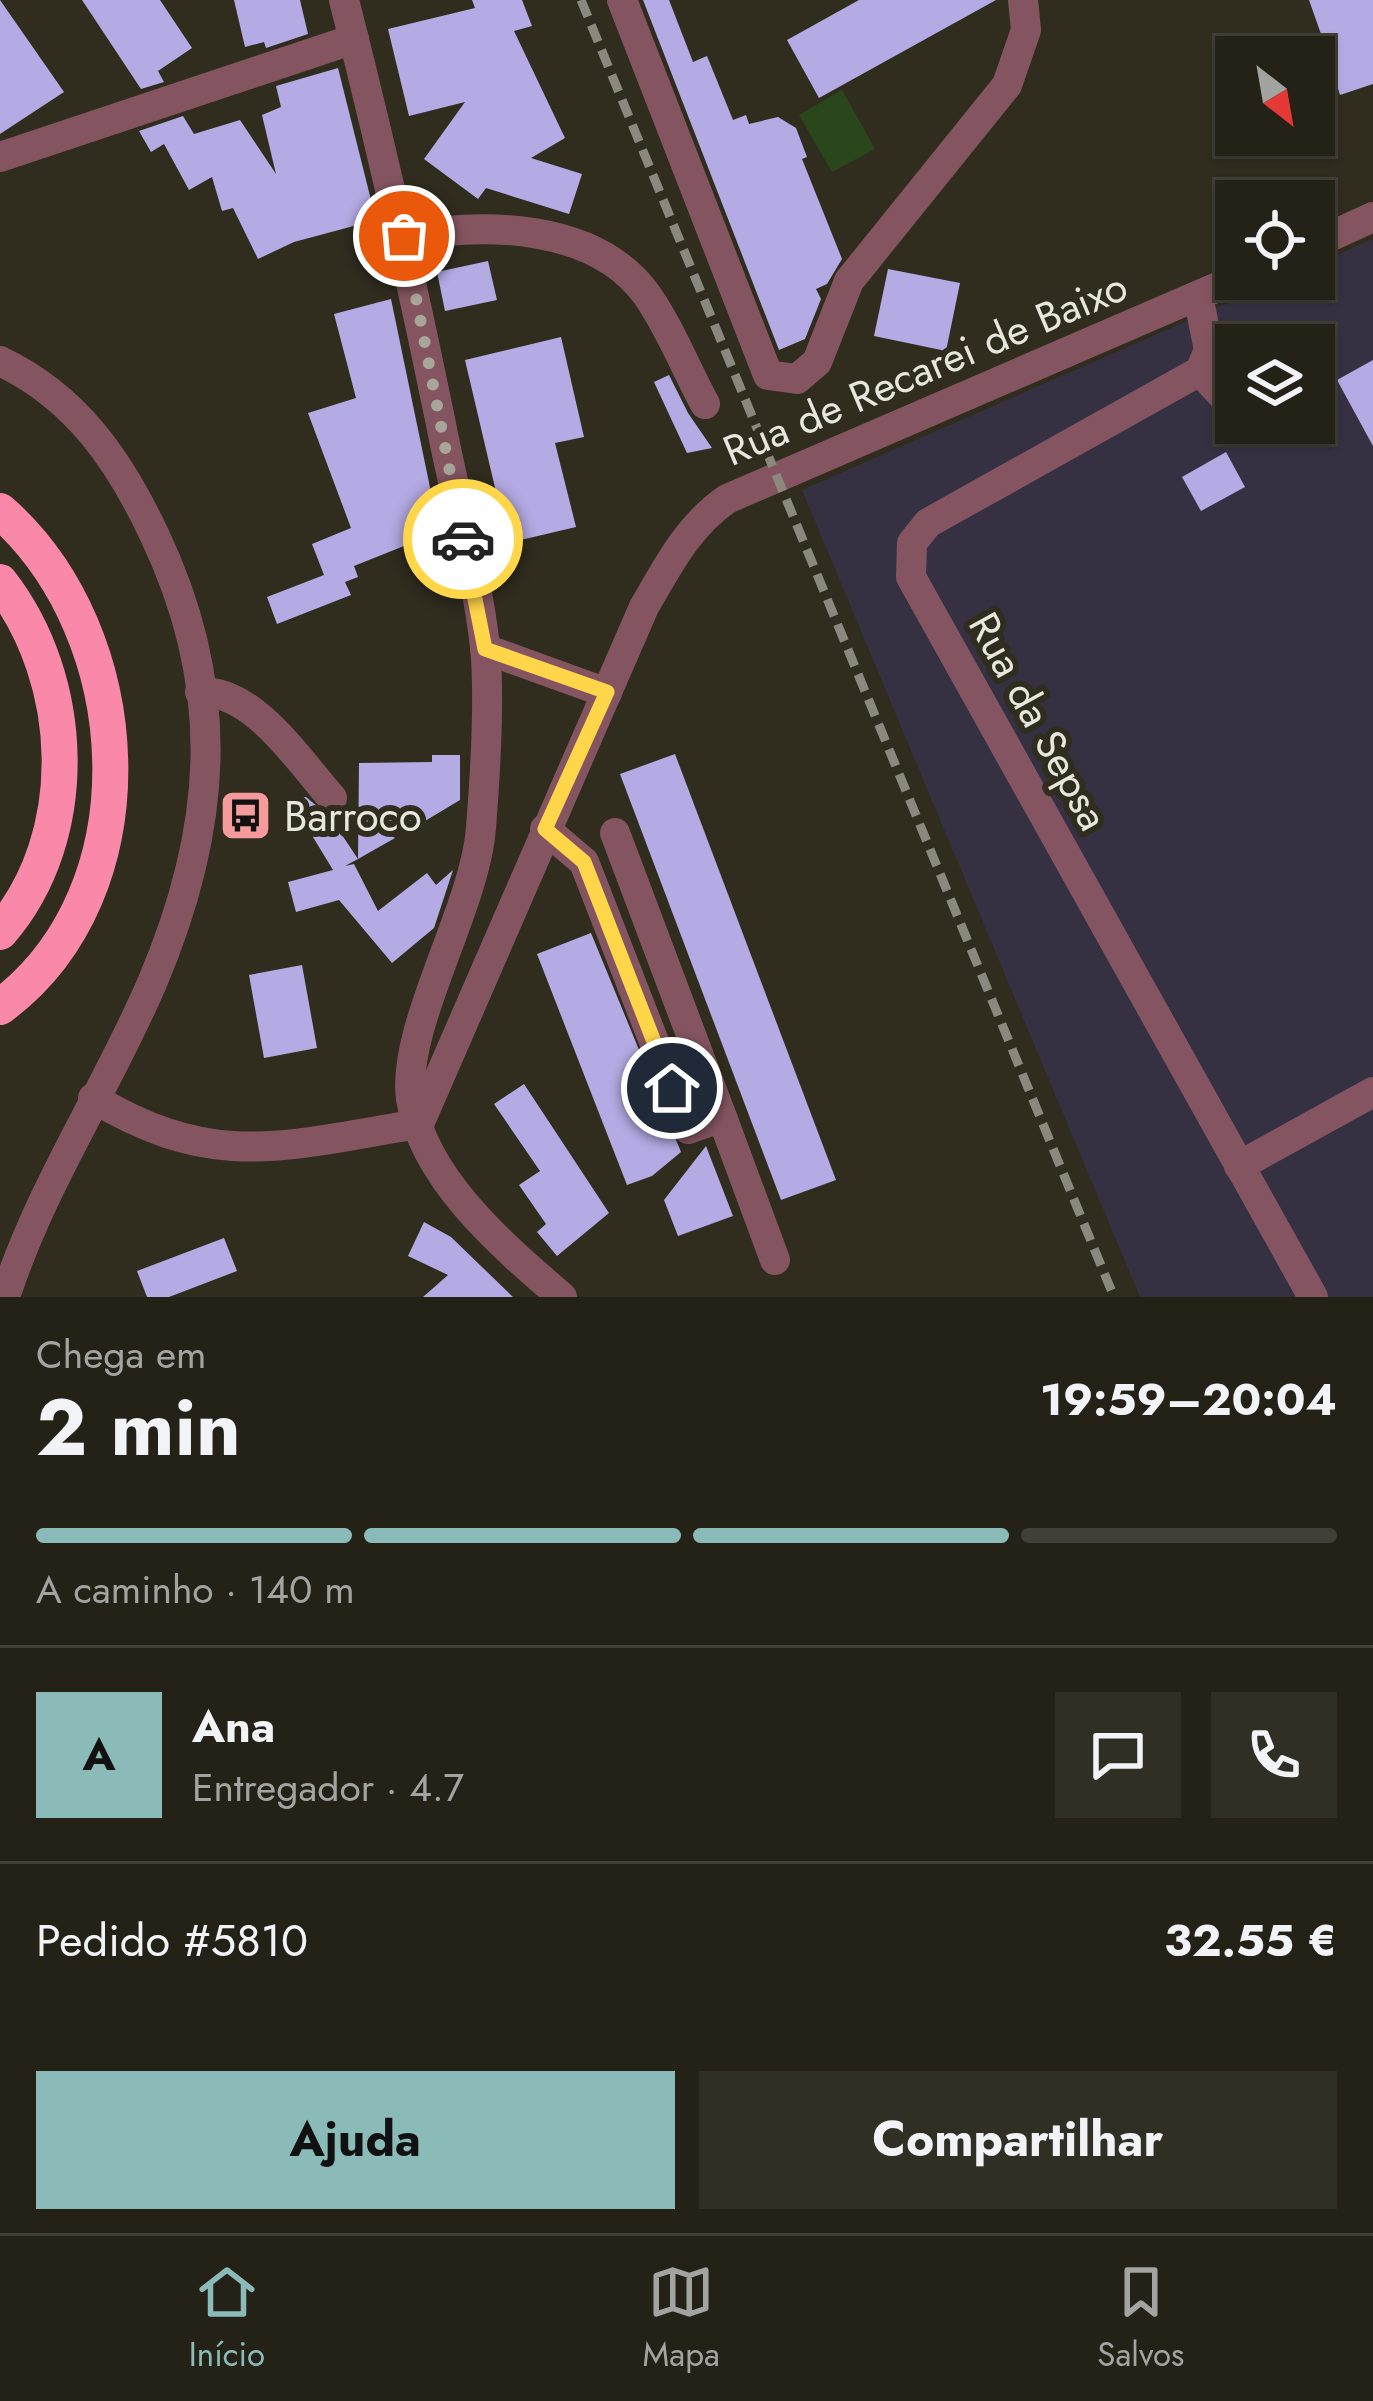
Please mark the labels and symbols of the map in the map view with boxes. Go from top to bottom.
north arrow [1215,36,1335,156]
pin [353,185,455,287]
street label: Rua de Recarei de Baixo [714,256,1137,481]
courier [403,479,523,599]
street label: Rua da Sepsa [954,601,1124,841]
place label: Barroco [284,786,422,847]
bus stop icon: Barroco [217,788,273,844]
pin [621,1037,723,1139]

